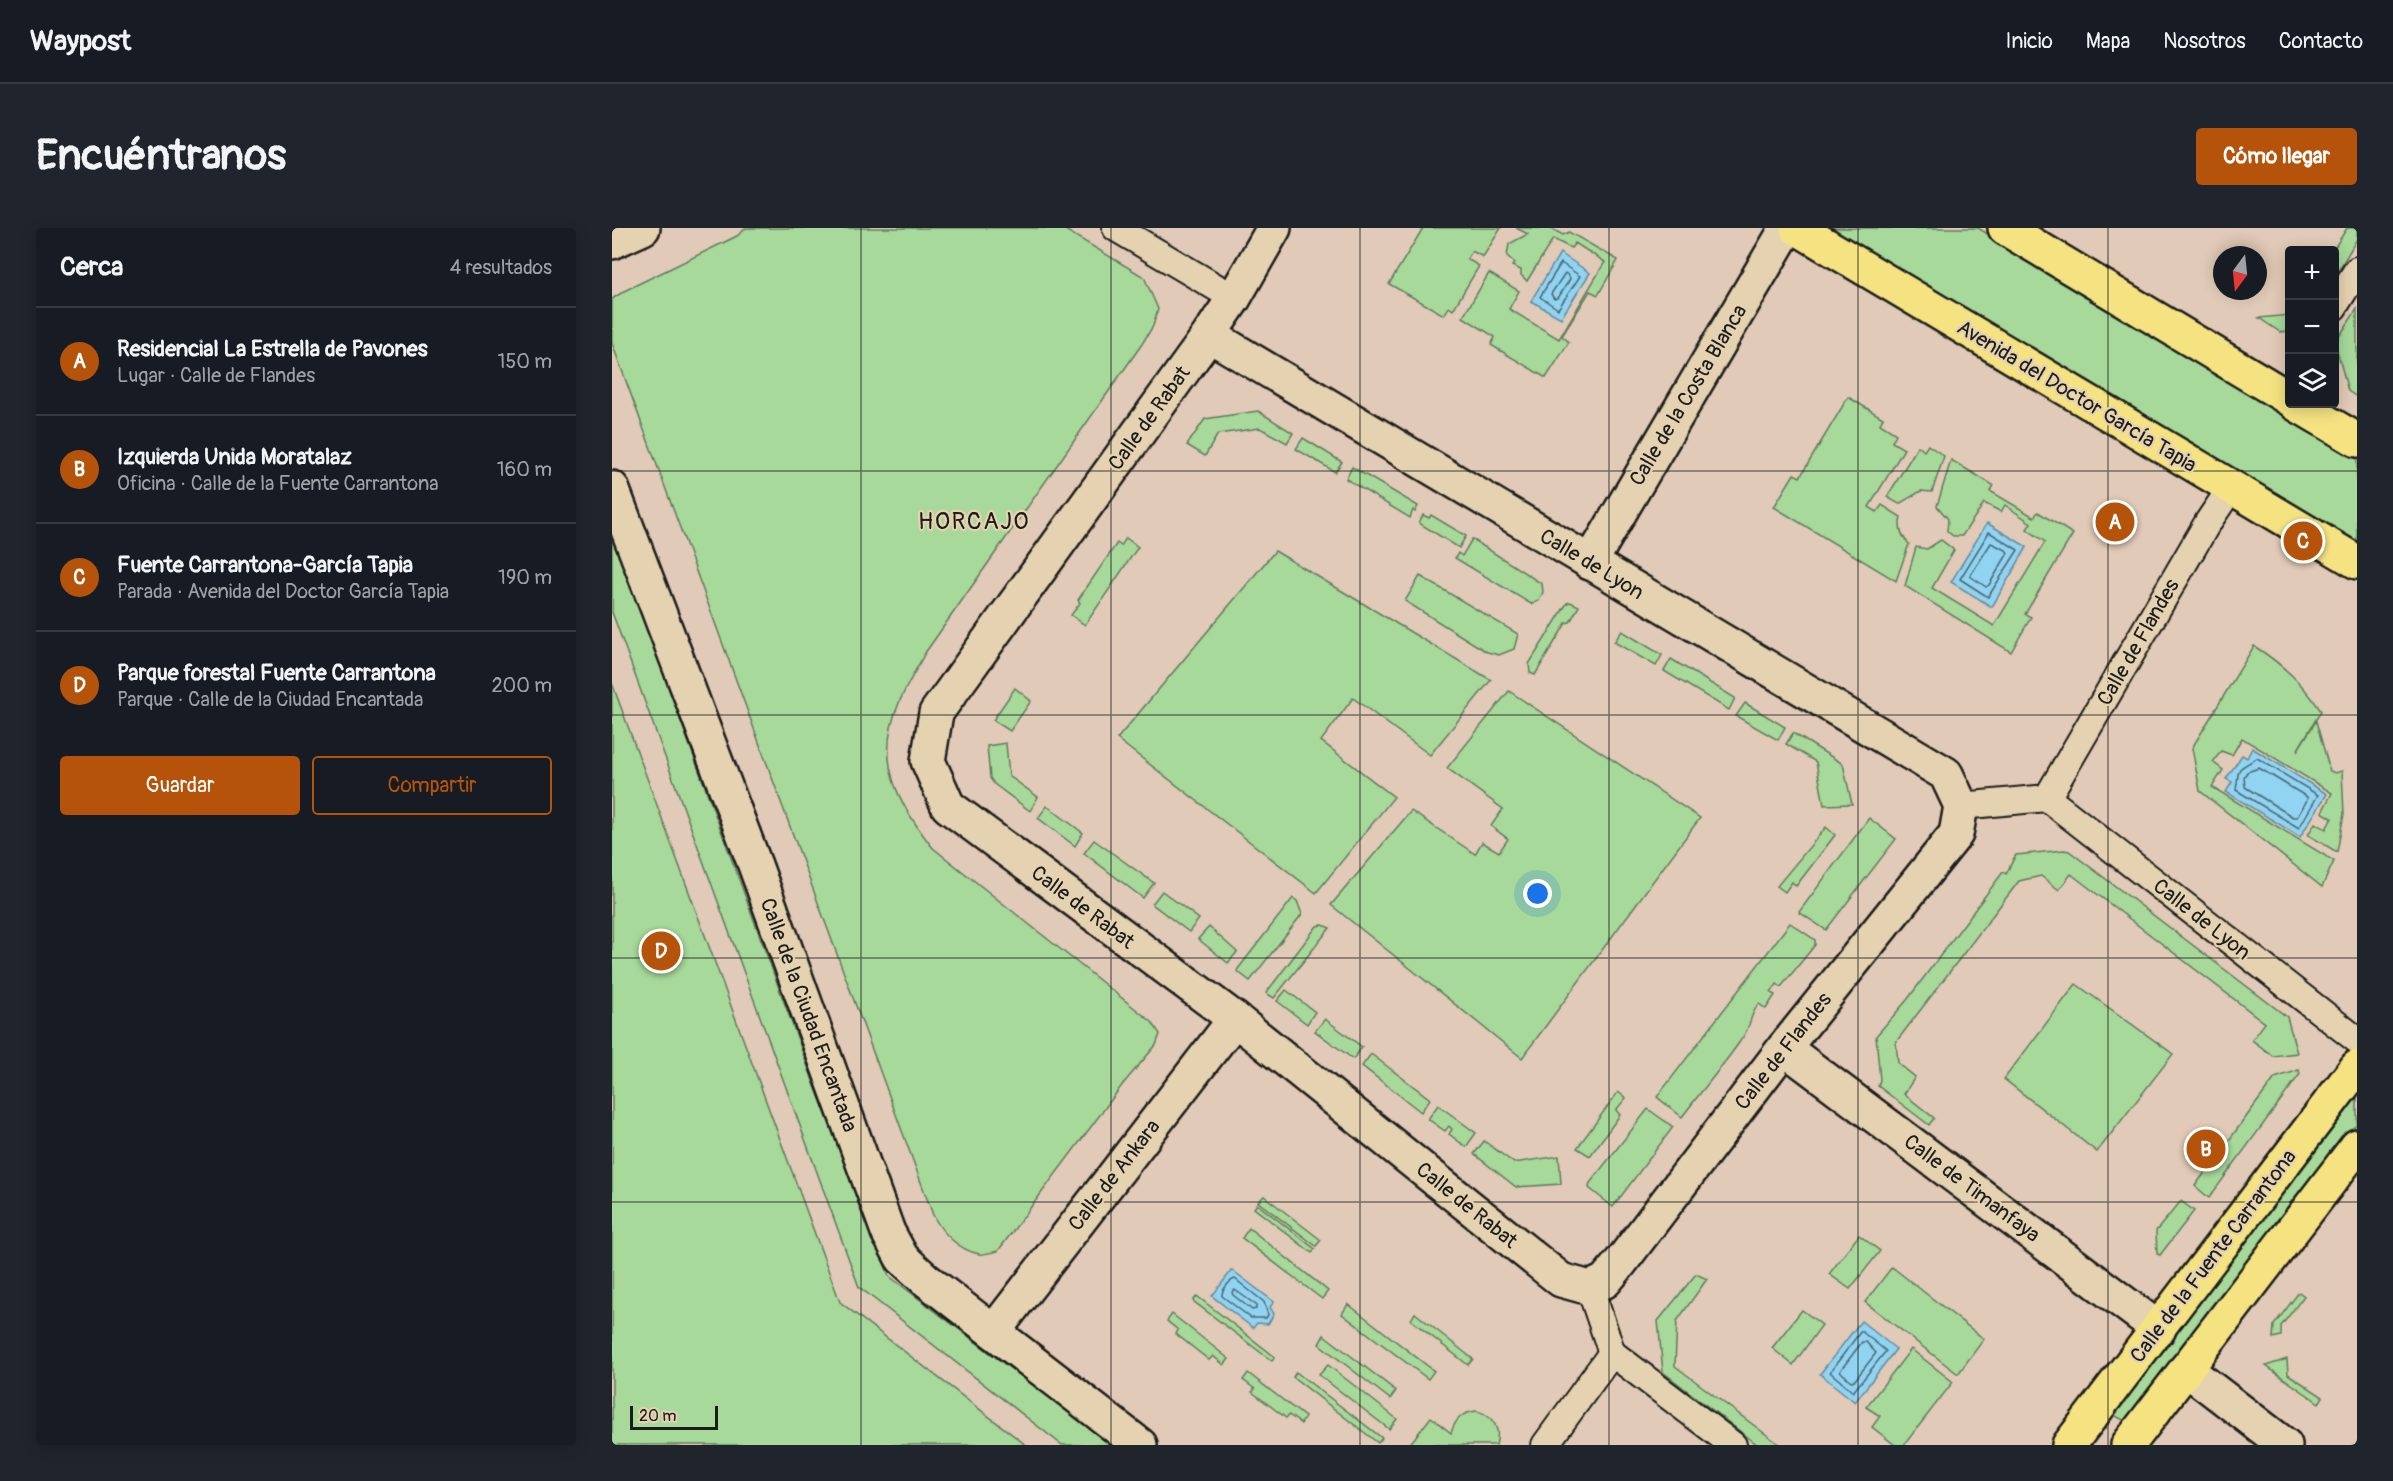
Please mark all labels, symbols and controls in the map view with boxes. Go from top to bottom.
text: Waypost [30,24,131,59]
text: Inicio [2006,28,2053,55]
text: Mapa [2086,28,2130,55]
text: Nosotros [2163,28,2246,55]
text: Contacto [2279,28,2363,55]
button: Cómo llegar [2196,128,2357,185]
text: Encuéntranos [36,130,286,182]
north arrow [2213,246,2267,300]
map controls [2285,246,2339,408]
button: + [2285,246,2339,300]
text: Cerca [60,251,123,283]
text: 4 resultados [450,255,552,280]
street label: Calle de la Costa Blanca [1624,300,1753,491]
button: − [2285,300,2339,354]
street label: Avenida del Doctor García Tapia [1952,314,2202,479]
text: Residencial La Estrella de Pavones [117,335,428,363]
text: A [73,349,86,374]
text: 150 m [498,349,552,374]
button: layers [2285,354,2339,408]
street label: Calle de Rabat [1102,360,1197,476]
text: Lugar · Calle de Flandes [117,363,315,388]
text: Izquierda Unida Moratalaz [117,443,352,471]
text: B [74,457,85,482]
text: 160 m [497,457,552,482]
text: Oficina · Calle de la Fuente Carrantona [117,471,439,496]
pin: A [2096,500,2134,544]
district label: HORCAJO [918,507,1030,536]
pin: C [2284,518,2322,564]
street label: Calle de Lyon [1535,523,1649,606]
text: Fuente Carrantona-García Tapia [117,551,413,579]
text: C [73,565,86,590]
text: 190 m [498,565,552,590]
street label: Calle de Flandes [2091,574,2186,710]
text: Parada · Avenida del Doctor García Tapia [117,579,449,604]
text: Parque forestal Fuente Carrantona [117,659,436,687]
text: D [73,673,86,698]
text: 200 m [491,673,552,698]
text: Parque · Calle de la Ciudad Encantada [117,687,423,712]
button: Guardar [60,756,300,815]
button: Compartir [312,756,552,815]
street label: Calle de Rabat [1026,860,1140,955]
street label: Calle de Lyon [2147,873,2256,966]
your location [1523,879,1552,908]
street label: Calle de la Ciudad Encantada [754,894,863,1136]
pin: D [641,928,680,974]
street label: Calle de Flandes [1729,987,1838,1116]
street label: Calle de Ankara [1062,1114,1166,1237]
pin: B [2186,1126,2226,1172]
street label: Calle de Timanfaya [1898,1128,2045,1248]
street label: Calle de la Fuente Carrantona [2124,1144,2302,1368]
street label: Calle de Rabat [1410,1156,1523,1255]
scale bar [630,1403,718,1430]
text: 20 m [639,1406,677,1426]

